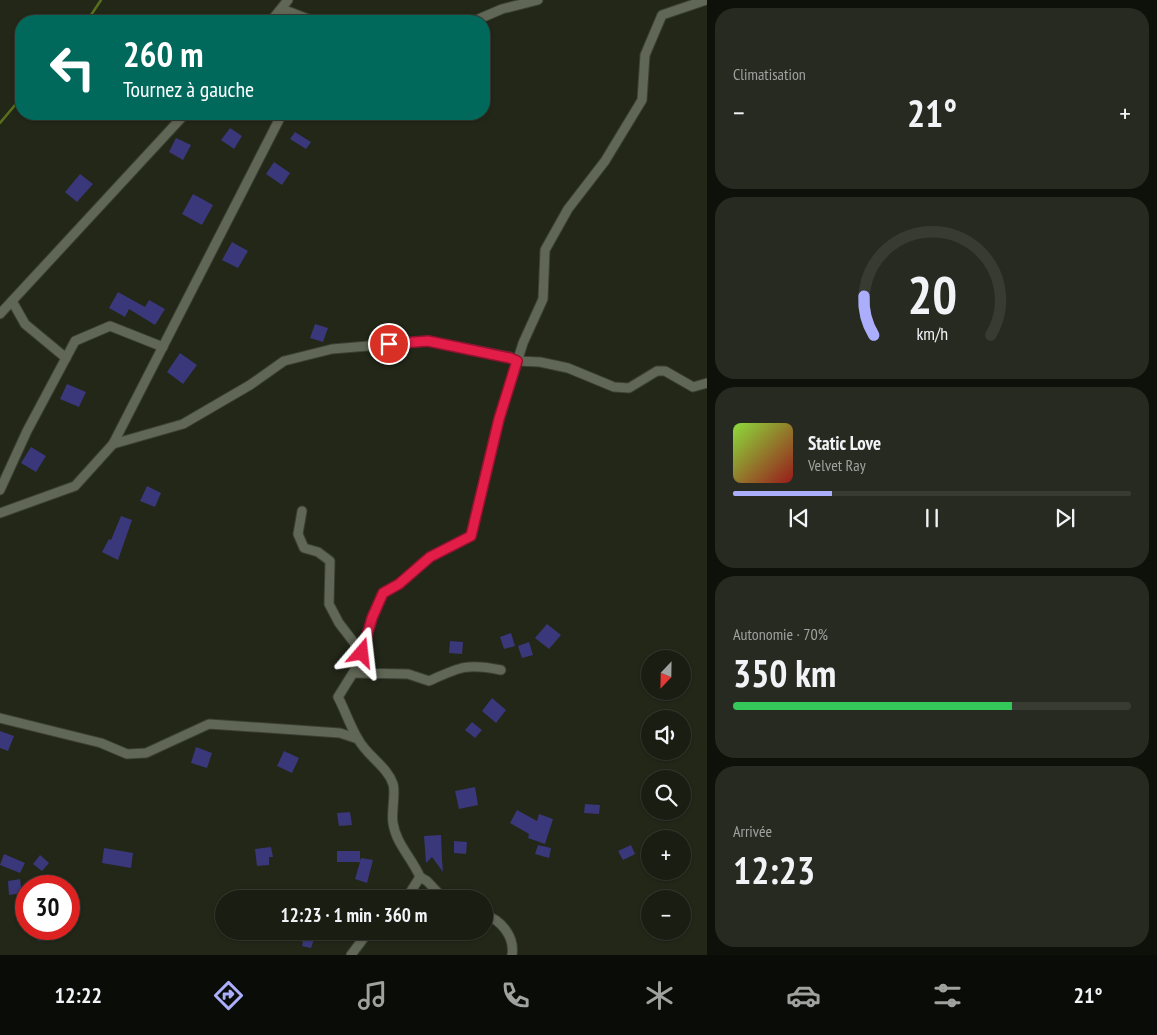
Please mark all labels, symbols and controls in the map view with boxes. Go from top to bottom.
text: 260 m [123,31,204,77]
icon: left [40,35,105,100]
text: Climatisation [733,64,806,84]
text: Tournez à gauche [123,75,254,103]
text: 21° [907,88,957,137]
text: − [733,94,745,131]
text: + [1119,94,1131,131]
text: 20 [907,261,957,328]
text: km/h [916,322,948,345]
pin [368,323,410,365]
icon: arrive [375,330,403,358]
text: Static Love [808,431,881,455]
text: Velvet Ray [808,455,866,475]
icon: previous [785,504,813,532]
icon: pause [918,504,946,532]
icon: next [1051,504,1079,532]
text: Autonomie · 70% [733,624,828,644]
position arrow [335,626,387,678]
text: 350 km [733,648,836,697]
north arrow [641,650,691,700]
map controls [641,650,691,940]
button: sound [641,710,691,760]
button: search [641,770,691,820]
text: Arrivée [733,821,772,841]
button: + [641,830,691,880]
text: 12:23 [733,845,815,894]
speed limit sign: 30 [15,875,80,940]
button: − [641,890,691,940]
text: 12:23 · 1 min · 360 m [281,903,427,927]
icon: directions [211,978,246,1013]
icon: music [355,978,390,1013]
icon: phone [498,978,533,1013]
icon: climate [642,978,677,1013]
icon: car [786,978,821,1013]
icon: filters [930,978,965,1013]
text: 12:22 [54,981,102,1009]
text: 21° [1073,981,1103,1009]

